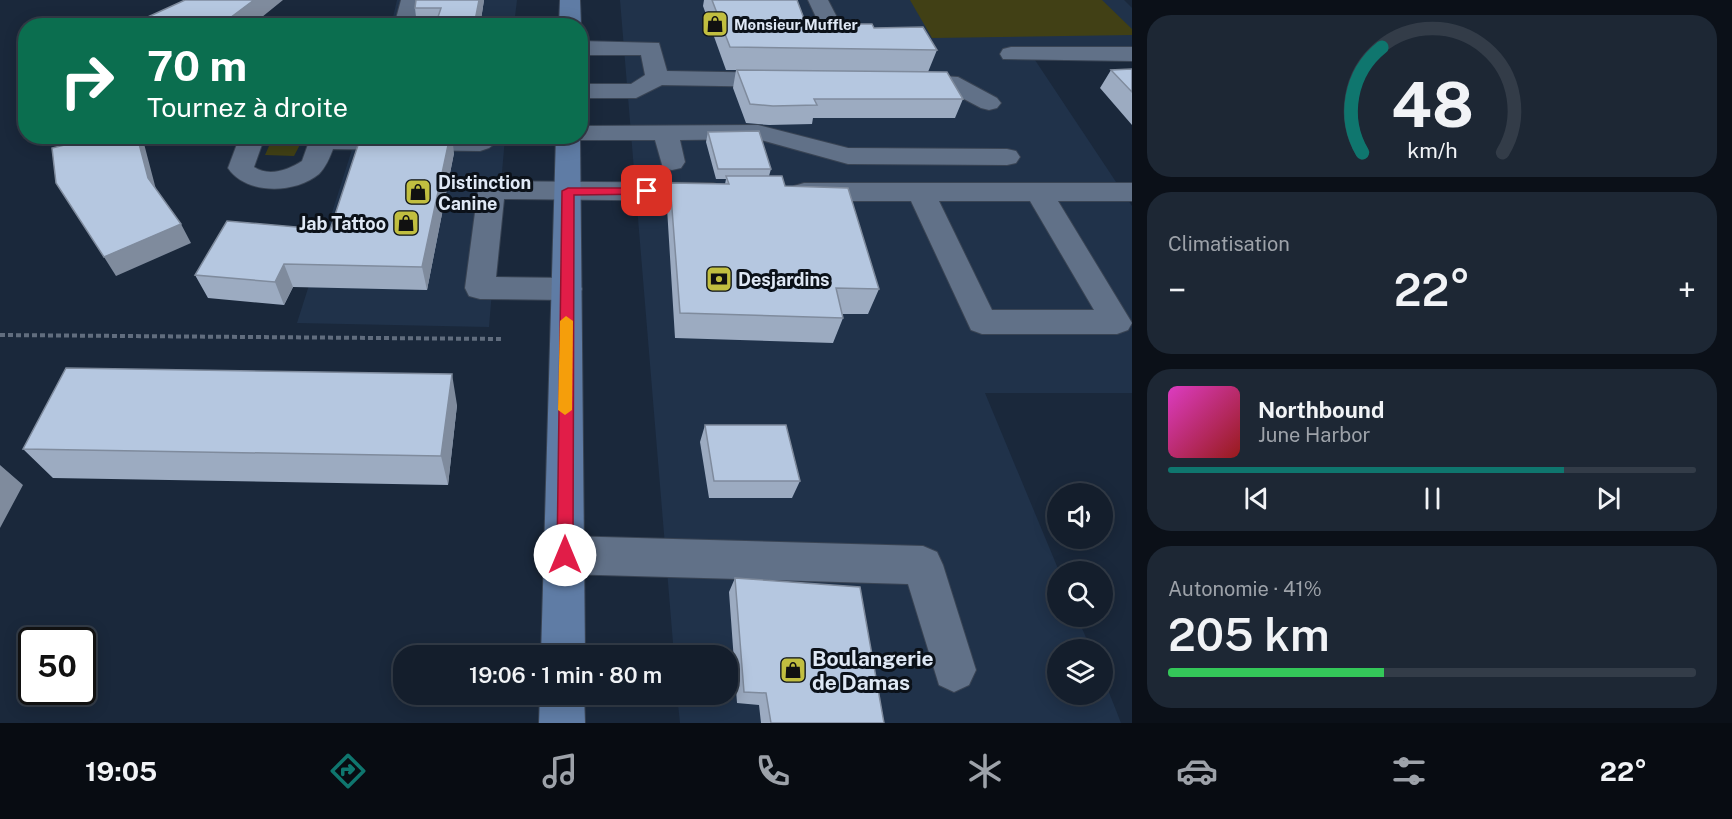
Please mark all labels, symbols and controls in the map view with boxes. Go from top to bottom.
shop icon: Monsieur Muffler [700,9,730,39]
place label: Monsieur Muffler [734,16,858,33]
text: 70 m [147,41,247,90]
icon: right [48,42,126,120]
text: 48 [1391,68,1473,141]
text: Tournez à droite [147,91,348,123]
text: km/h [1407,138,1457,163]
pin [621,165,672,216]
place label: Distinction Canine [438,172,531,214]
icon: arrive [630,174,663,207]
shop icon: Distinction Canine [403,177,433,207]
shop icon: Jab Tattoo [391,208,421,238]
place label: Jab Tattoo [299,213,386,234]
text: Climatisation [1168,232,1290,256]
text: 22° [1394,263,1470,316]
bank icon: Desjardins [704,264,734,294]
place label: Desjardins [738,269,830,290]
text: − [1168,271,1186,309]
text: + [1678,271,1696,309]
text: Northbound [1258,397,1384,423]
text: June Harbor [1258,423,1370,447]
icon: previous [1240,482,1273,515]
icon: pause [1416,482,1449,515]
icon: next [1592,482,1625,515]
map controls [1047,483,1113,705]
button: sound [1047,483,1113,549]
position arrow [533,523,597,587]
button: search [1047,561,1113,627]
text: Autonomie · 41% [1168,577,1322,601]
text: 205 km [1168,608,1330,661]
speed limit sign: 50 [18,627,96,705]
button: layers [1047,639,1113,705]
place label: Boulangerie de Damas [812,646,934,695]
shop icon: Boulangerie de Damas [778,655,808,685]
text: 19:06 · 1 min · 80 m [469,662,662,688]
icon: directions [327,750,369,792]
icon: music [539,750,581,792]
icon: phone [752,750,794,792]
icon: climate [964,750,1006,792]
icon: car [1176,750,1218,792]
icon: filters [1388,750,1430,792]
text: 19:05 [85,755,157,787]
text: 22° [1600,755,1647,787]

